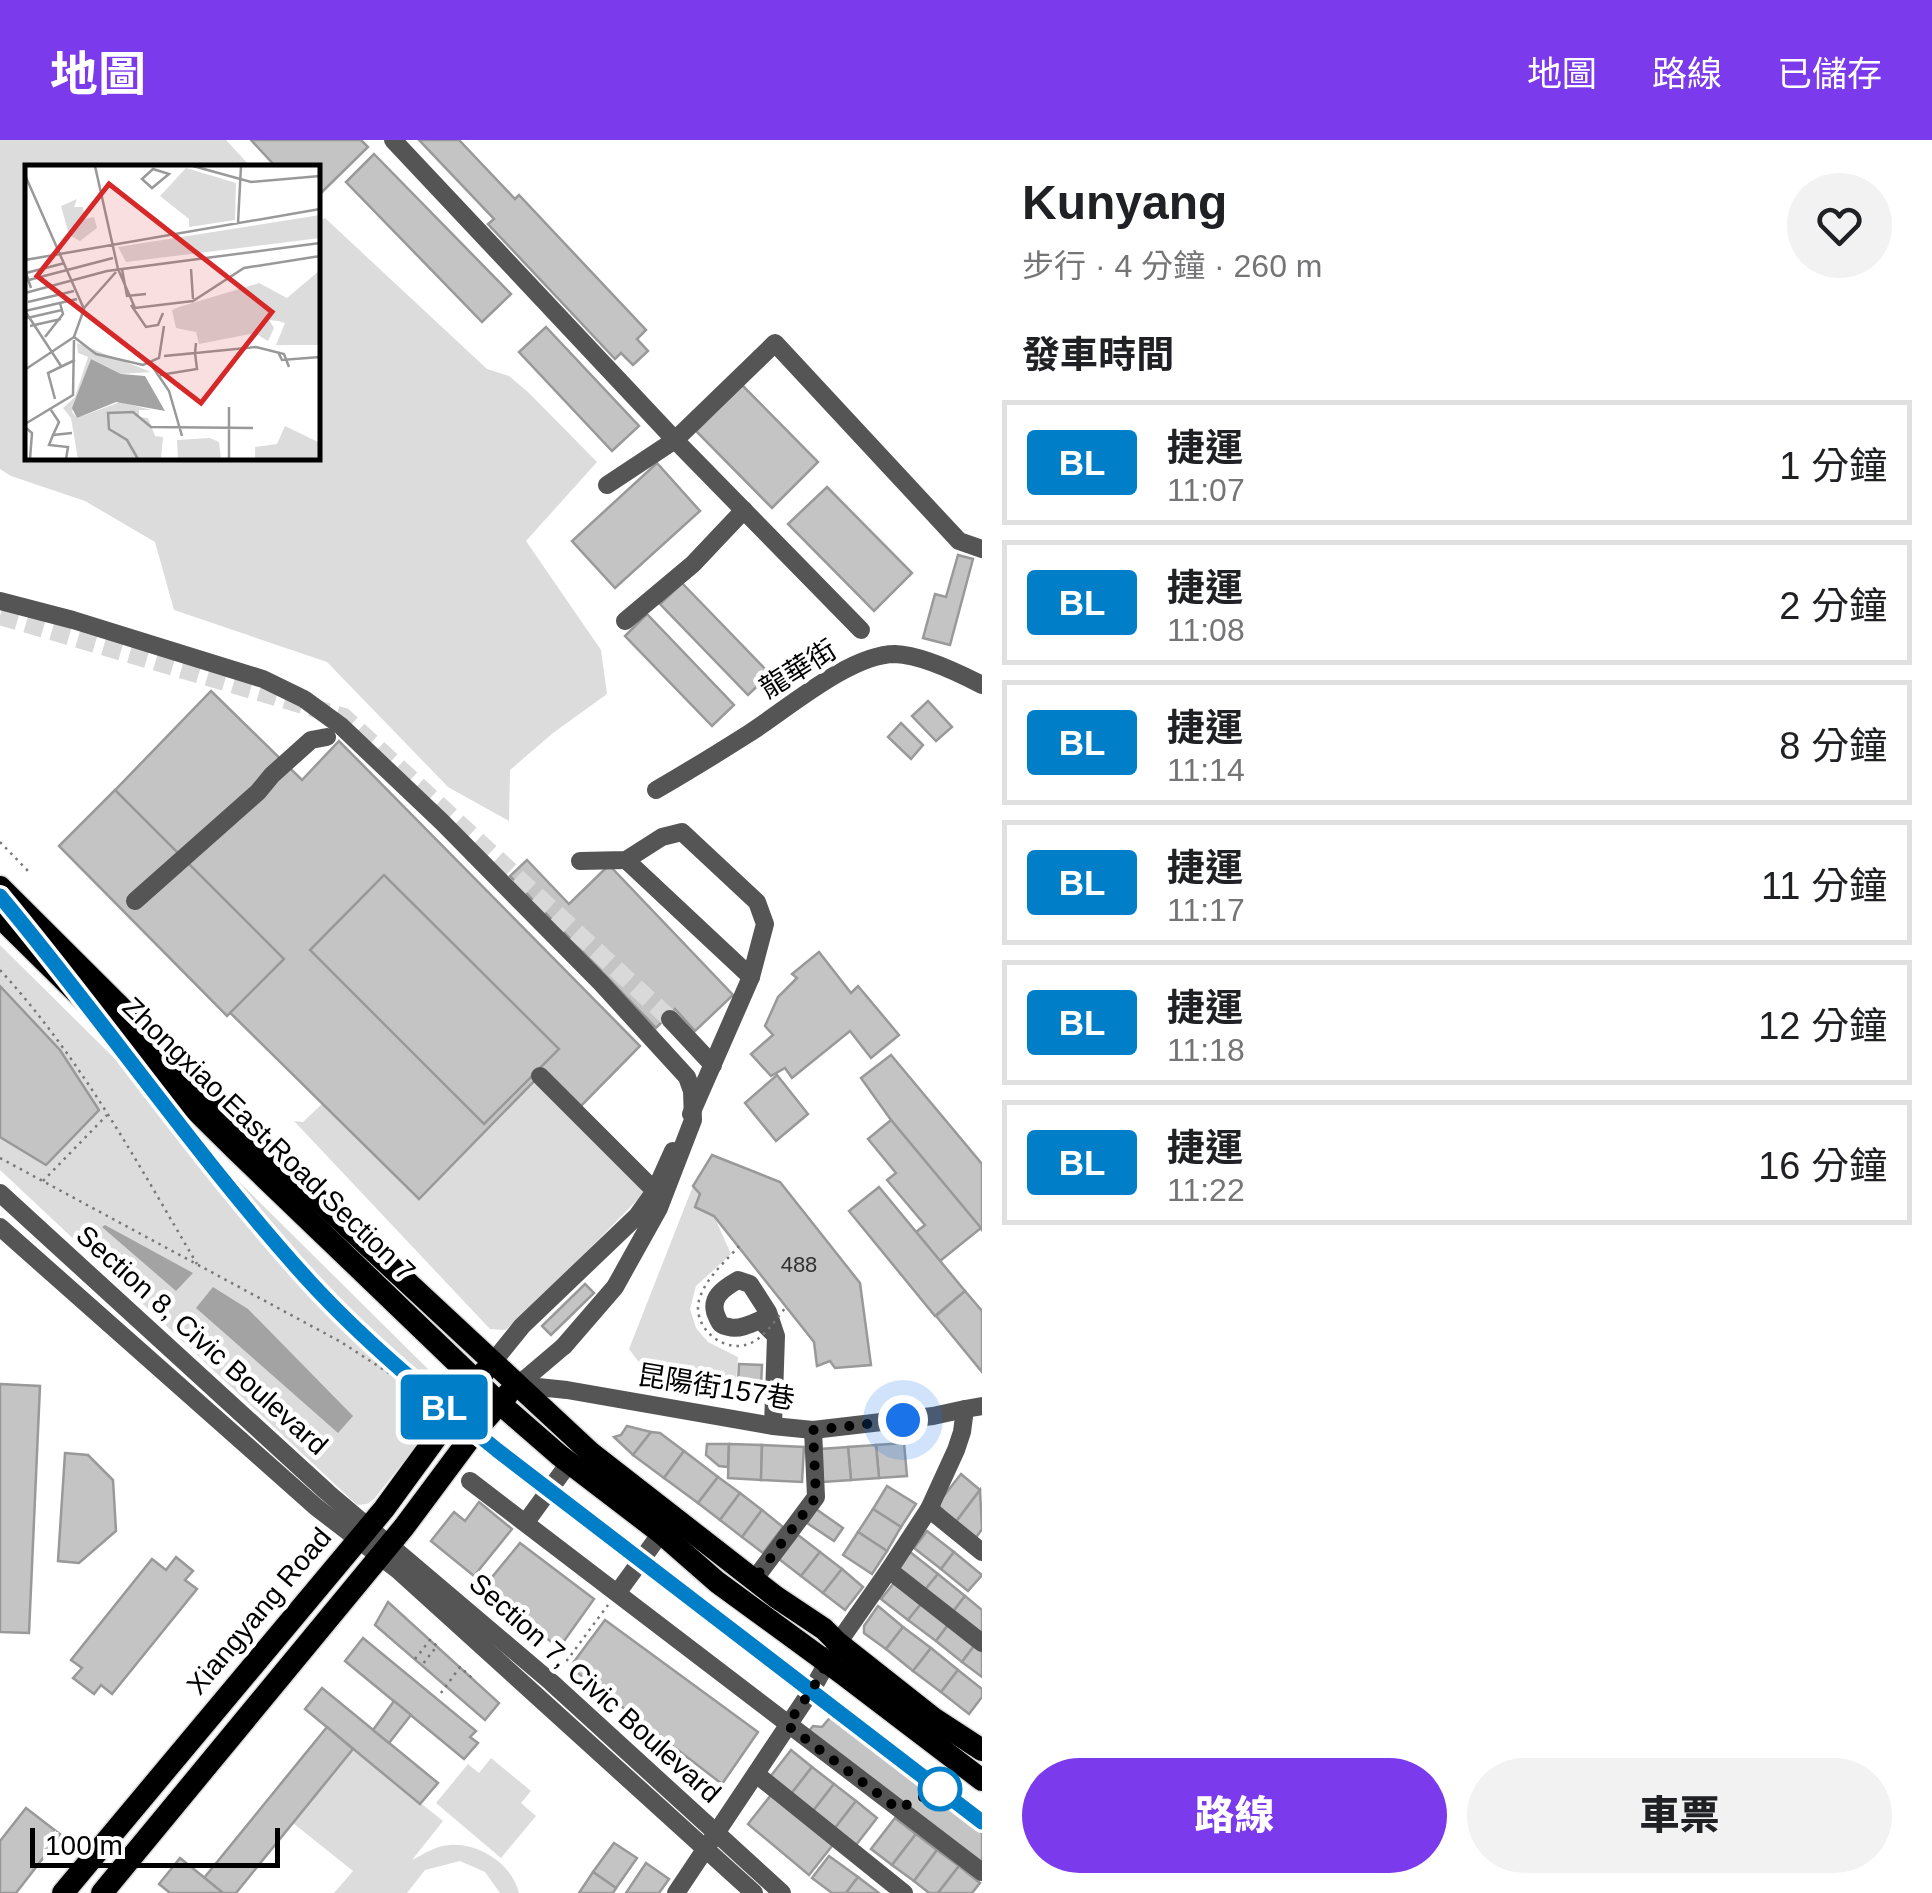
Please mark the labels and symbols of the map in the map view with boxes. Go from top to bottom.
inset map [25,165,320,460]
street label: 龍華街 [754,634,842,704]
street label: Zhongxiao East Road Section 7 [117,991,421,1287]
street label: Section 8, Civic Boulevard [70,1219,334,1461]
house number: 488 [781,1252,817,1277]
street label: 昆陽街157巷 [635,1359,797,1415]
line badge: BL [399,1374,489,1440]
your location [878,1395,928,1445]
street label: Xiangyang Road [181,1522,337,1700]
street label: Section 7, Civic Boulevard [463,1567,727,1809]
unlabelled marker [919,1768,961,1810]
scale bar [30,1823,280,1868]

